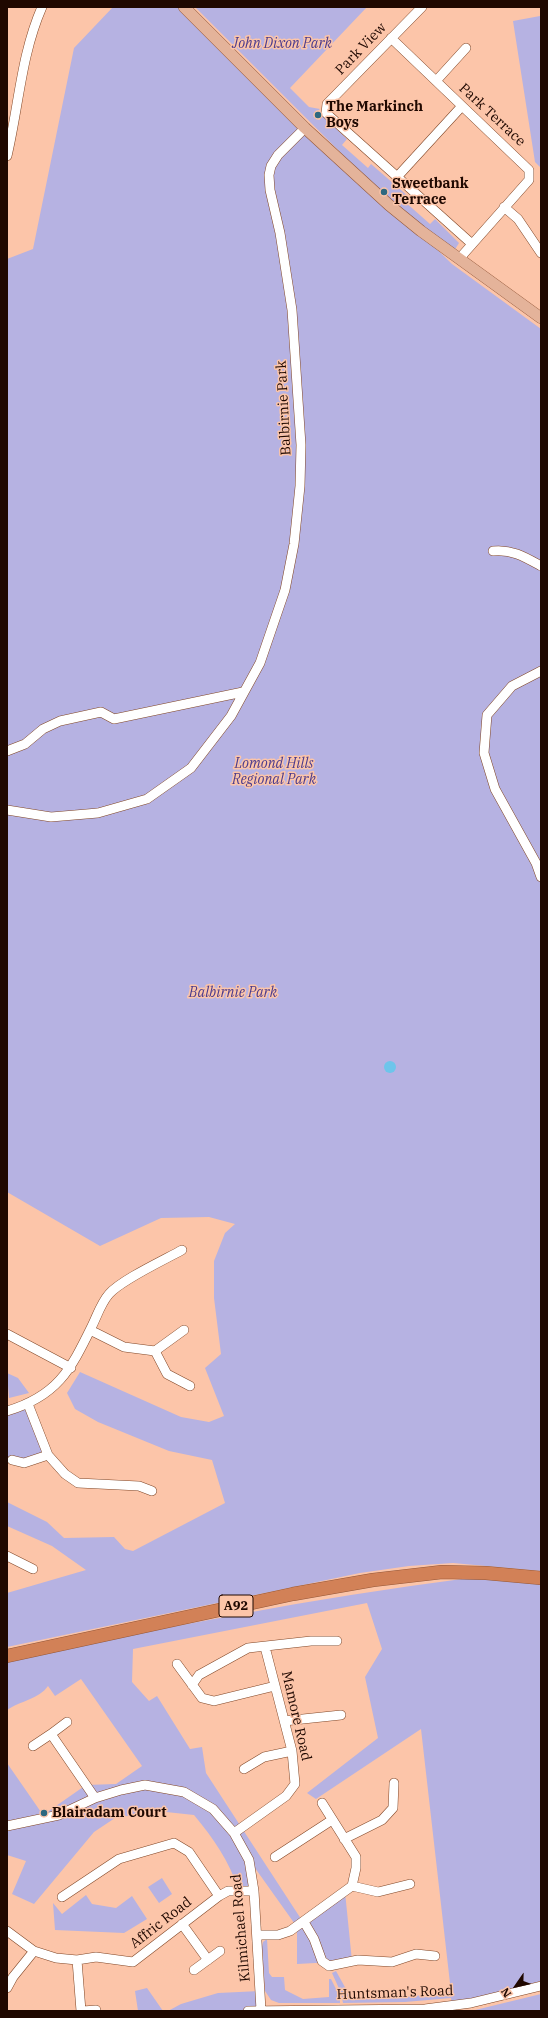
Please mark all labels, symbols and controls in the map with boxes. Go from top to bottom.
street label: Park View [332,20,390,78]
park label: John Dixon Park [232,36,332,52]
street label: Park Terrace [455,80,529,150]
place label: The Markinch Boys [326,99,423,132]
marker: The Markinch Boys [313,110,323,120]
place label: Sweetbank Terrace [392,176,469,208]
marker: Sweetbank Terrace [379,187,389,197]
street label: Balbirnie Park [273,360,295,456]
park label: Lomond Hills Regional Park [232,756,316,788]
park label: Balbirnie Park [189,985,277,1001]
road number: A92 [219,1595,253,1617]
street label: Mamore Road [278,1670,314,1762]
place label: Blairadam Court [52,1805,166,1821]
marker: Blairadam Court [39,1808,49,1818]
street label: Kilmichael Road [228,1873,254,1983]
street label: Affric Road [127,1894,195,1952]
north arrow [496,1966,536,2006]
street label: Huntsman's Road [336,1983,454,2003]
text: N [498,1985,514,2000]

